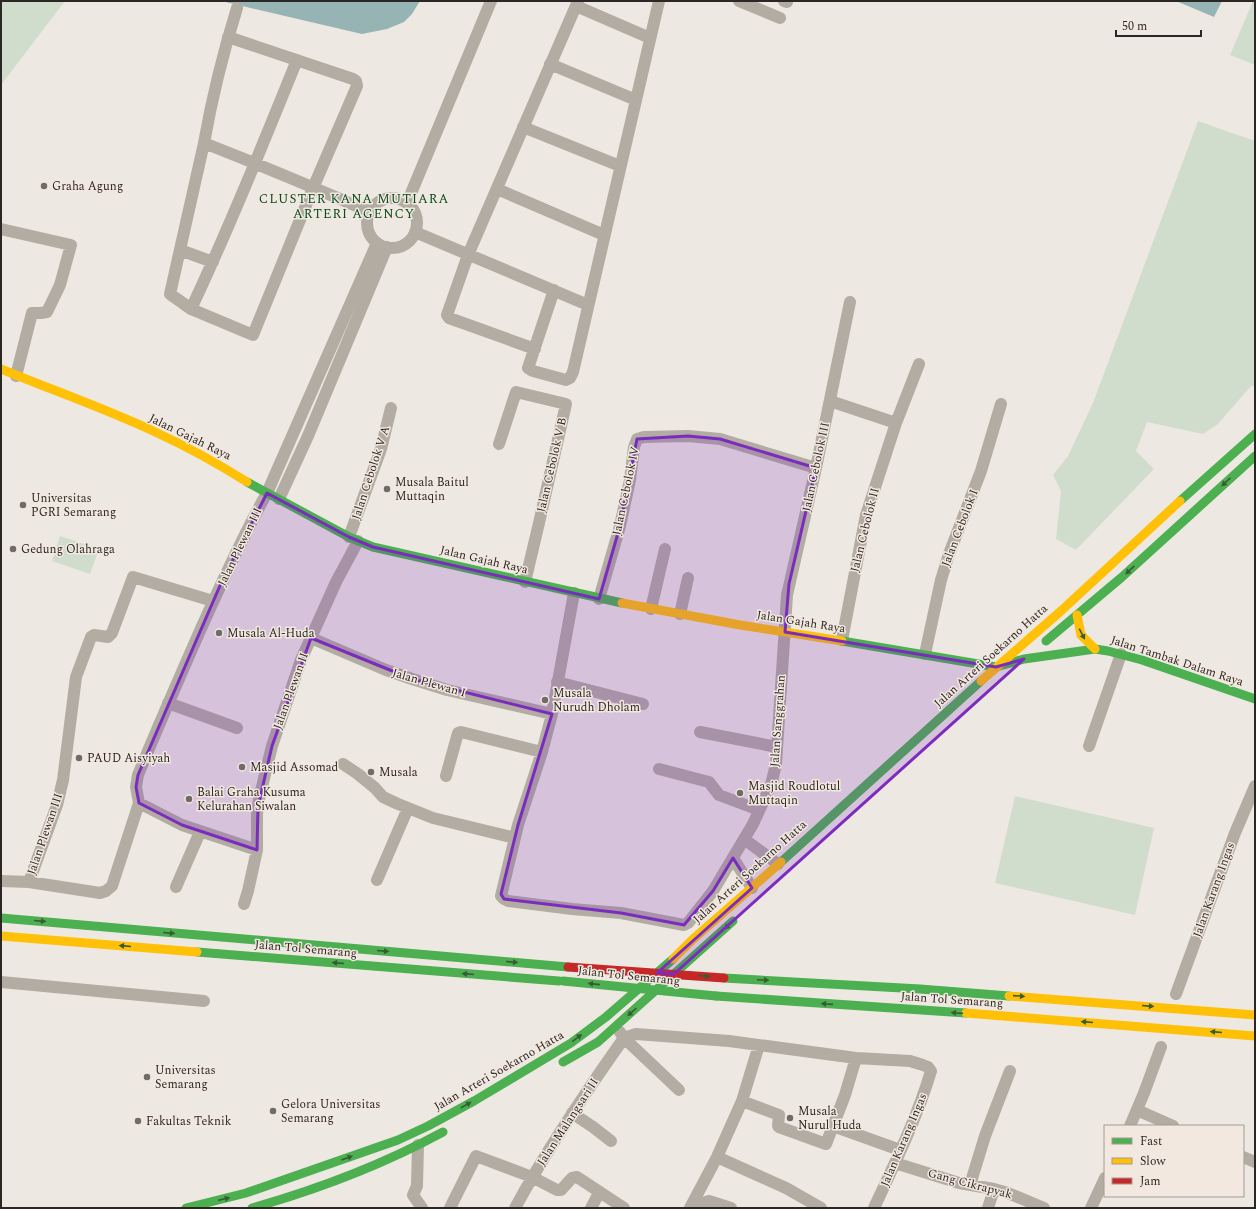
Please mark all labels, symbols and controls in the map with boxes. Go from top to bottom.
scale bar [1116,12,1201,38]
text: 50 m [1122,17,1147,36]
place label: Graha Agung [52,177,123,196]
marker: Graha Agung [39,181,49,191]
district label: CLUSTER KANA MUTIARA ARTERI AGENCY [259,189,449,224]
street label: Jalan Gajah Raya [146,409,235,465]
street label: Jalan Cebolok V B [532,416,572,514]
street label: Jalan Cebolok III [797,420,835,514]
street label: Jalan Cebolok V A [347,424,395,522]
street label: Jalan Cebolok IV [607,445,645,537]
place label: Musala Baitul Muttaqin [395,473,469,506]
one-way arrow [1221,477,1231,487]
marker: Musala Baitul Muttaqin [382,484,392,494]
street label: Jalan Cebolok II [845,486,885,574]
street label: Jalan Cebolok I [936,486,984,570]
place label: Universitas PGRI Semarang [31,489,116,522]
marker: Universitas PGRI Semarang [18,500,28,510]
street label: Jalan Plewan III [213,504,267,590]
place label: Gedung Olahraga [21,540,115,559]
street label: Jalan Gajah Raya [438,541,530,579]
marker: Gedung Olahraga [8,544,18,554]
one-way arrow [1125,565,1135,575]
street label: Jalan Arteri Soekarno Hatta [930,600,1052,712]
street label: Jalan Gajah Raya [755,606,847,638]
place label: Musala Al-Huda [227,624,315,643]
marker: Musala Al-Huda [214,628,224,638]
one-way arrow [1079,628,1085,640]
street label: Jalan Tambak Dalam Raya [1108,631,1246,692]
street label: Jalan Plewan II [268,650,314,732]
street label: Jalan Plewan I [390,663,468,703]
street label: Jalan Sanggrahan [765,674,791,768]
place label: Musala Nurudh Dholam [553,684,640,717]
marker: Musala Nurudh Dholam [540,695,550,705]
place label: PAUD Aisyiyah [87,749,170,768]
marker: PAUD Aisyiyah [74,753,84,763]
place label: Masjid Assomad [250,758,339,777]
marker: Masjid Assomad [237,762,247,772]
place label: Musala [379,763,418,782]
marker: Musala [366,767,376,777]
place label: Masjid Roudlotul Muttaqin [748,777,840,810]
place label: Balai Graha Kusuma Kelurahan Siwalan [197,783,306,816]
marker: Masjid Roudlotul Muttaqin [735,788,745,798]
street label: Jalan Plewan III [22,791,68,877]
marker: Balai Graha Kusuma Kelurahan Siwalan [184,794,194,804]
street label: Jalan Arteri Soekarno Hatta [689,816,811,928]
street label: Jalan Karang Ingas [1188,840,1240,940]
one-way arrow [34,918,46,925]
one-way arrow [724,920,734,930]
one-way arrow [163,929,175,936]
street label: Jalan Tol Semarang [254,935,358,963]
one-way arrow [119,943,131,950]
one-way arrow [377,947,389,954]
one-way arrow [506,958,518,965]
one-way arrow [332,960,344,967]
street label: Jalan Tol Semarang [577,961,681,991]
one-way arrow [462,970,474,977]
one-way arrow [698,973,710,980]
one-way arrow [757,977,770,983]
one-way arrow [588,981,600,988]
street label: Jalan Tol Semarang [900,987,1004,1013]
one-way arrow [1013,993,1025,1000]
one-way arrow [821,1000,833,1007]
one-way arrow [1142,1003,1154,1010]
one-way arrow [627,1007,637,1017]
one-way arrow [951,1009,963,1016]
one-way arrow [1081,1019,1093,1026]
street label: Jalan Arteri Soekarno Hatta [430,1026,568,1116]
one-way arrow [1210,1029,1222,1036]
one-way arrow [572,1035,582,1043]
place label: Universitas Semarang [155,1061,216,1094]
marker: Universitas Semarang [142,1072,152,1082]
street label: Jalan Malangsari II [532,1074,604,1170]
street label: Jalan Karang Ingas [876,1090,932,1190]
place label: Gelora Universitas Semarang [281,1095,381,1128]
one-way arrow [460,1102,472,1109]
place label: Musala Nurul Huda [798,1102,862,1135]
marker: Gelora Universitas Semarang [268,1106,278,1116]
place label: Fakultas Teknik [146,1112,232,1131]
marker: Musala Nurul Huda [785,1113,795,1123]
marker: Fakultas Teknik [133,1116,143,1126]
legend [1104,1125,1244,1197]
text: Fast [1140,1132,1162,1151]
text: Slow [1140,1152,1166,1171]
one-way arrow [341,1154,353,1160]
street label: Gang Cikrapyak [926,1164,1015,1204]
text: Jam [1140,1172,1161,1191]
one-way arrow [218,1196,230,1202]

